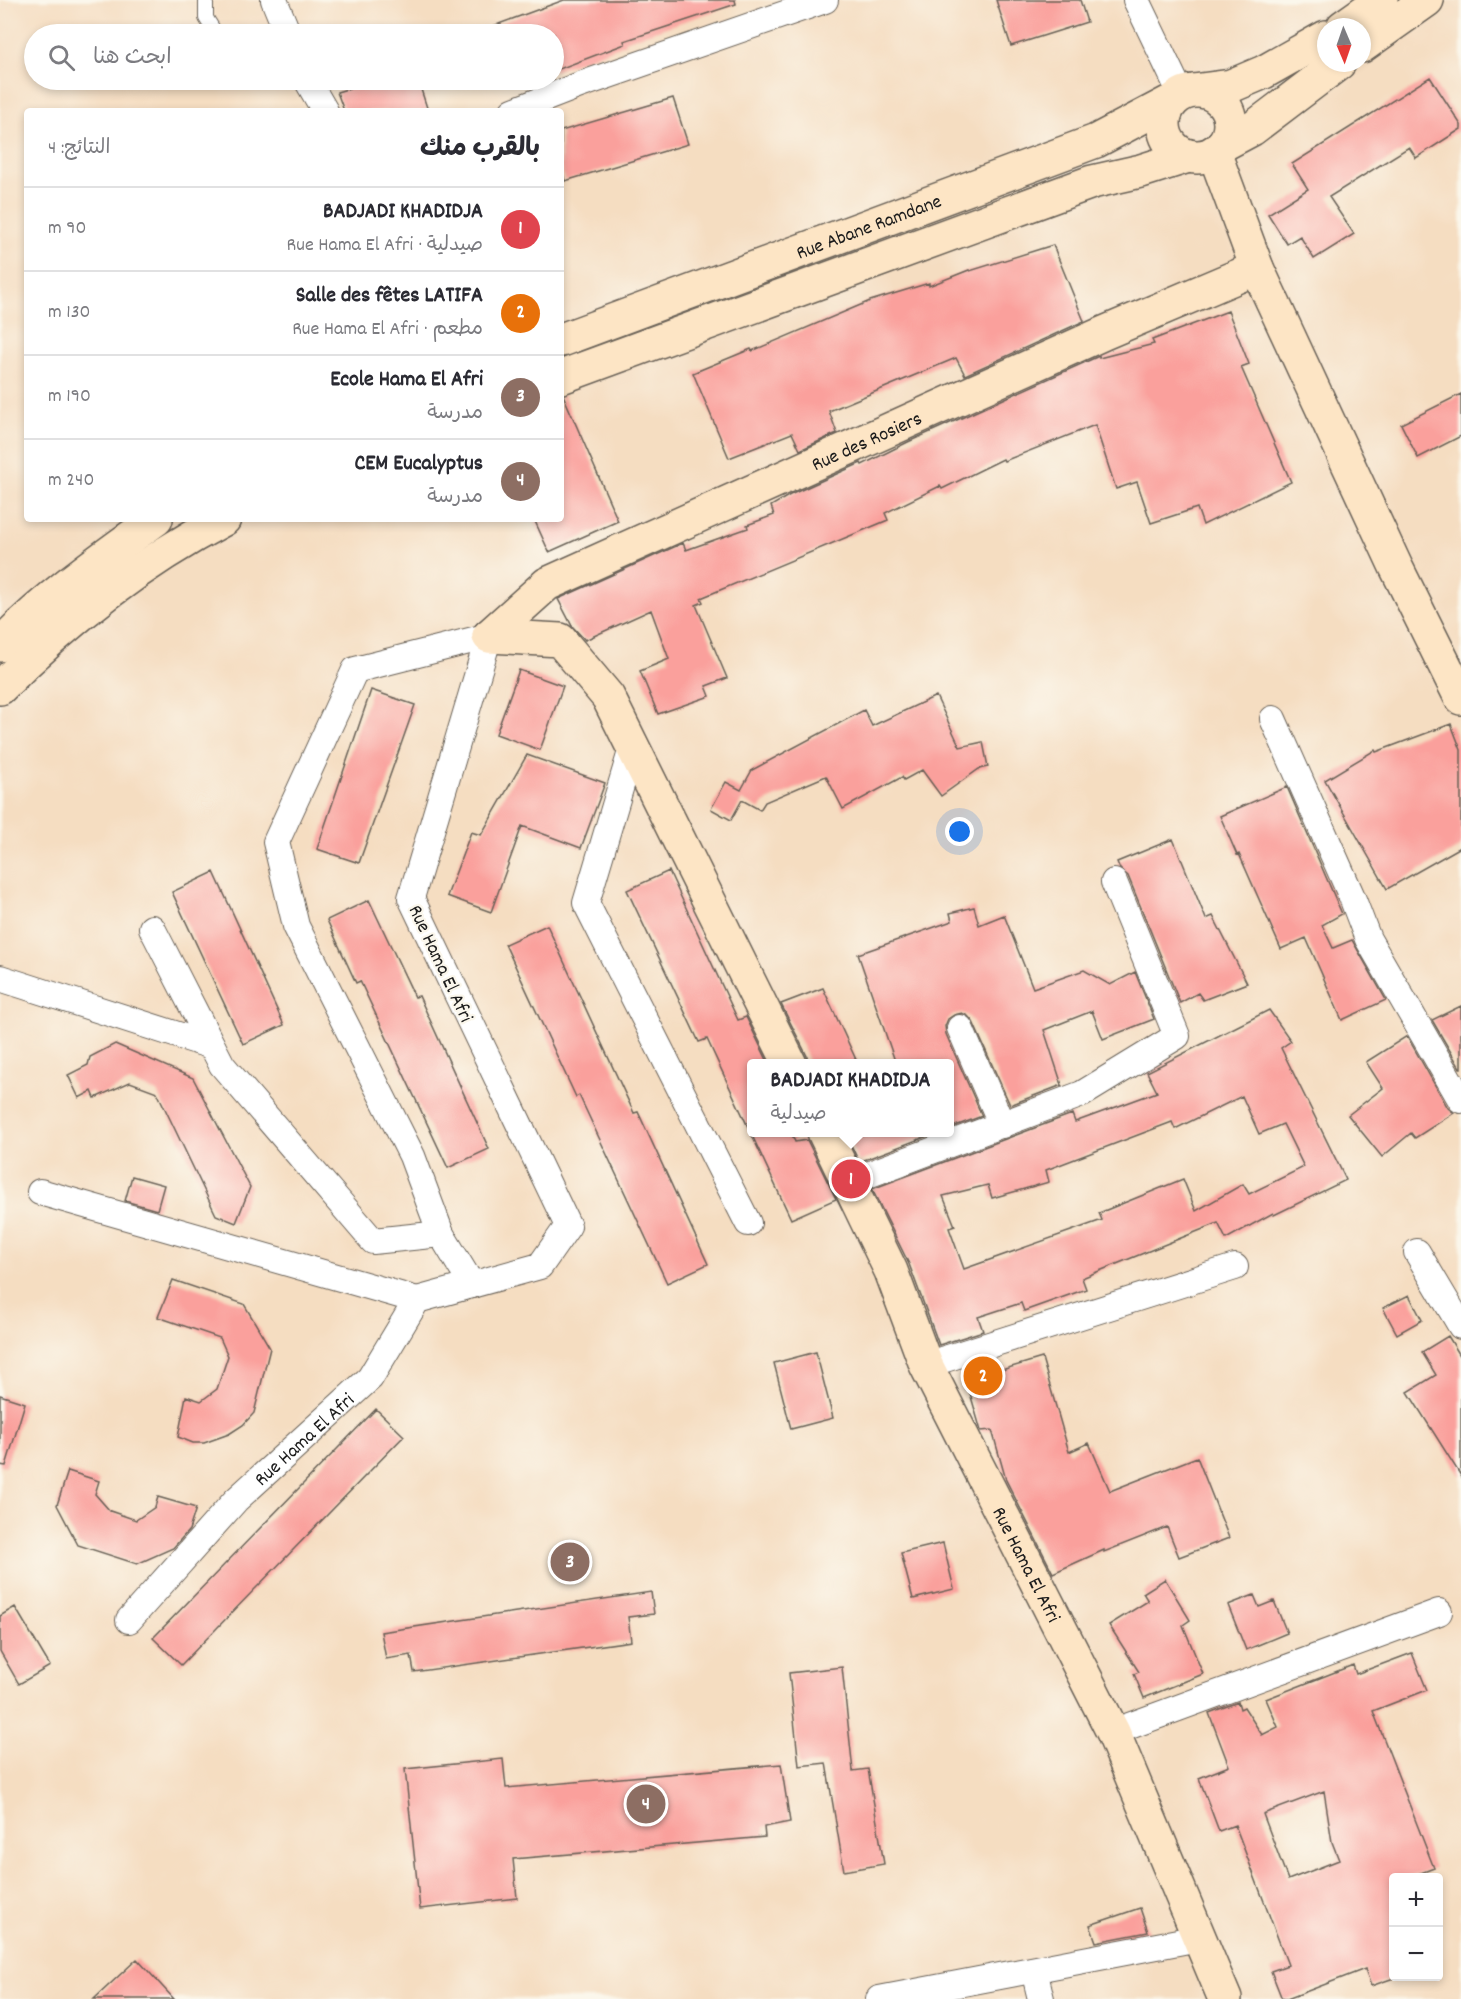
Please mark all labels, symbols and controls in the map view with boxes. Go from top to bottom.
north arrow [1317,18,1371,72]
search box [24,24,564,90]
icon: search [45,41,78,74]
text: ابحث هنا [93,43,172,74]
text: بالقرب منك [420,131,540,168]
text: النتائج: 4 [48,135,110,163]
street label: Rue Abane Ramdane [793,189,946,268]
text: BADJADI KHADIDJA [323,197,483,228]
text: 90 m [48,215,86,243]
text: 1 [518,215,523,243]
text: صيدلية · Rue Hama El Afri [287,232,483,260]
text: Salle des fêtes LATIFA [296,281,483,312]
text: 130 m [48,299,91,327]
text: 2 [516,299,525,327]
text: مطعم · Rue Hama El Afri [292,316,483,344]
text: Ecole Hama El Afri [330,365,483,396]
text: 190 m [48,383,91,411]
text: 3 [516,383,525,411]
text: مدرسة [427,400,483,428]
street label: Rue des Rosiers [808,406,927,480]
text: CEM Eucalyptus [354,449,483,480]
text: 240 m [48,467,94,495]
text: 4 [516,467,525,495]
text: مدرسة [427,484,483,512]
your location [945,817,974,846]
street label: Rue Hama El Afri [400,901,479,1028]
popup [747,1059,954,1137]
text: BADJADI KHADIDJA [770,1066,931,1097]
text: صيدلية [770,1101,827,1129]
pin: 1 [832,1156,870,1202]
pin: 2 [964,1354,1002,1398]
street label: Rue Hama El Afri [249,1388,362,1494]
street label: Rue Hama El Afri [984,1503,1066,1628]
pin: 3 [550,1540,590,1584]
pin: 4 [626,1782,666,1826]
map controls [1389,1873,1443,1981]
button: + [1389,1873,1443,1927]
button: − [1389,1927,1443,1981]

